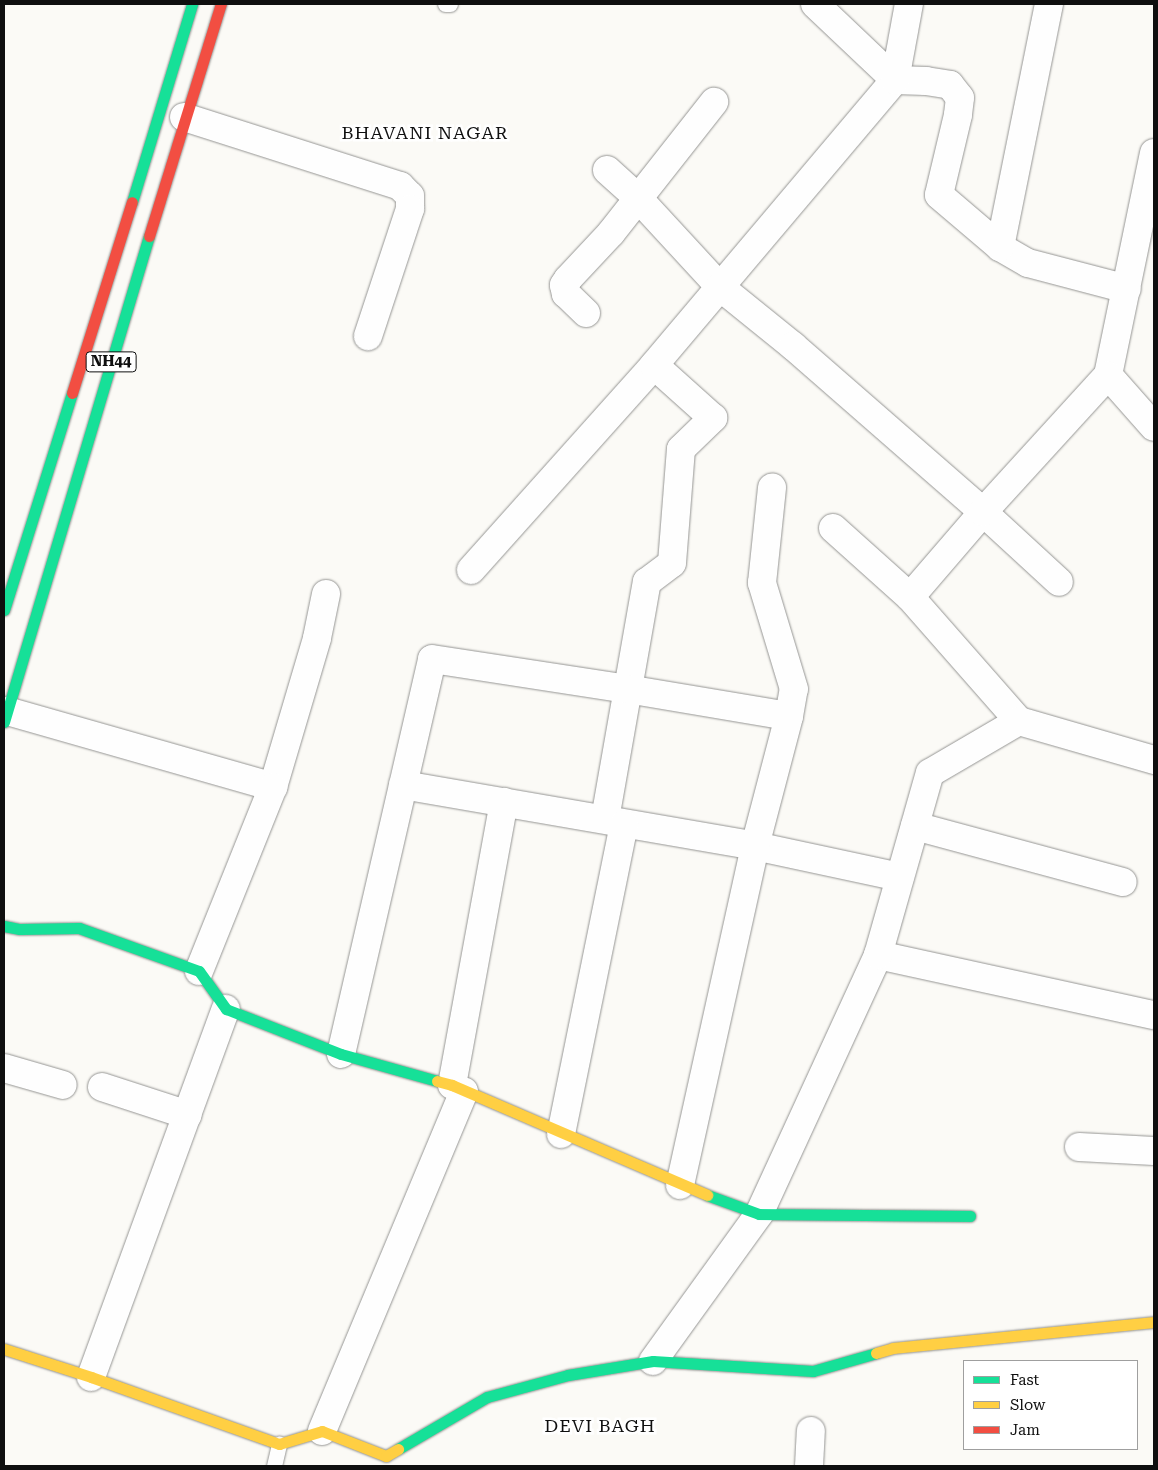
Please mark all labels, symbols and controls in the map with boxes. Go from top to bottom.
district label: BHAVANI NAGAR [340,122,510,144]
road number: NH44 [85,350,137,374]
legend [963,1360,1138,1450]
text: Fast [1010,1371,1039,1389]
text: Slow [1010,1396,1045,1414]
district label: DEVI BAGH [543,1415,657,1437]
text: Jam [1010,1421,1040,1439]

